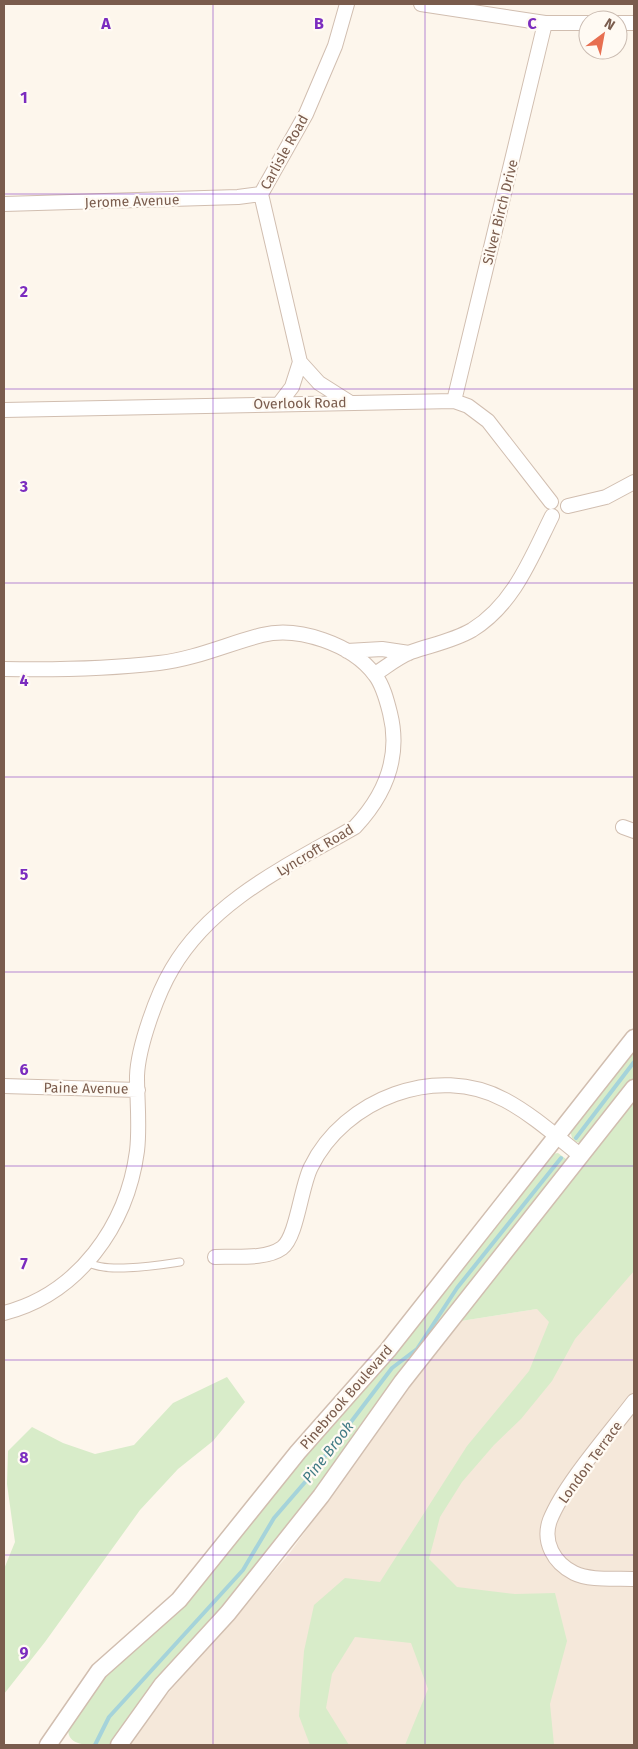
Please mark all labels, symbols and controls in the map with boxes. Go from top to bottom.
north arrow [578,10,628,60]
text: A [100,14,111,33]
text: B [314,14,324,33]
text: C [527,14,537,33]
text: N [601,15,618,34]
text: 1 [20,88,28,107]
street label: Carlisle Road [257,112,312,193]
street label: Silver Birch Drive [479,158,522,267]
street label: Jerome Avenue [84,191,180,212]
text: 2 [20,282,28,301]
street label: Overlook Road [253,394,347,413]
text: 3 [19,477,28,496]
text: 4 [19,671,29,690]
street label: Lyncroft Road [274,821,357,880]
text: 5 [20,865,29,884]
text: 6 [19,1060,29,1079]
street label: Paine Avenue [43,1079,129,1098]
text: 7 [20,1254,28,1273]
street label: Pinebrook Boulevard [296,1342,396,1453]
water label: Pine Brook [298,1418,358,1486]
street label: London Terrace [555,1418,626,1507]
text: 8 [19,1448,29,1467]
text: 9 [20,1643,29,1662]

